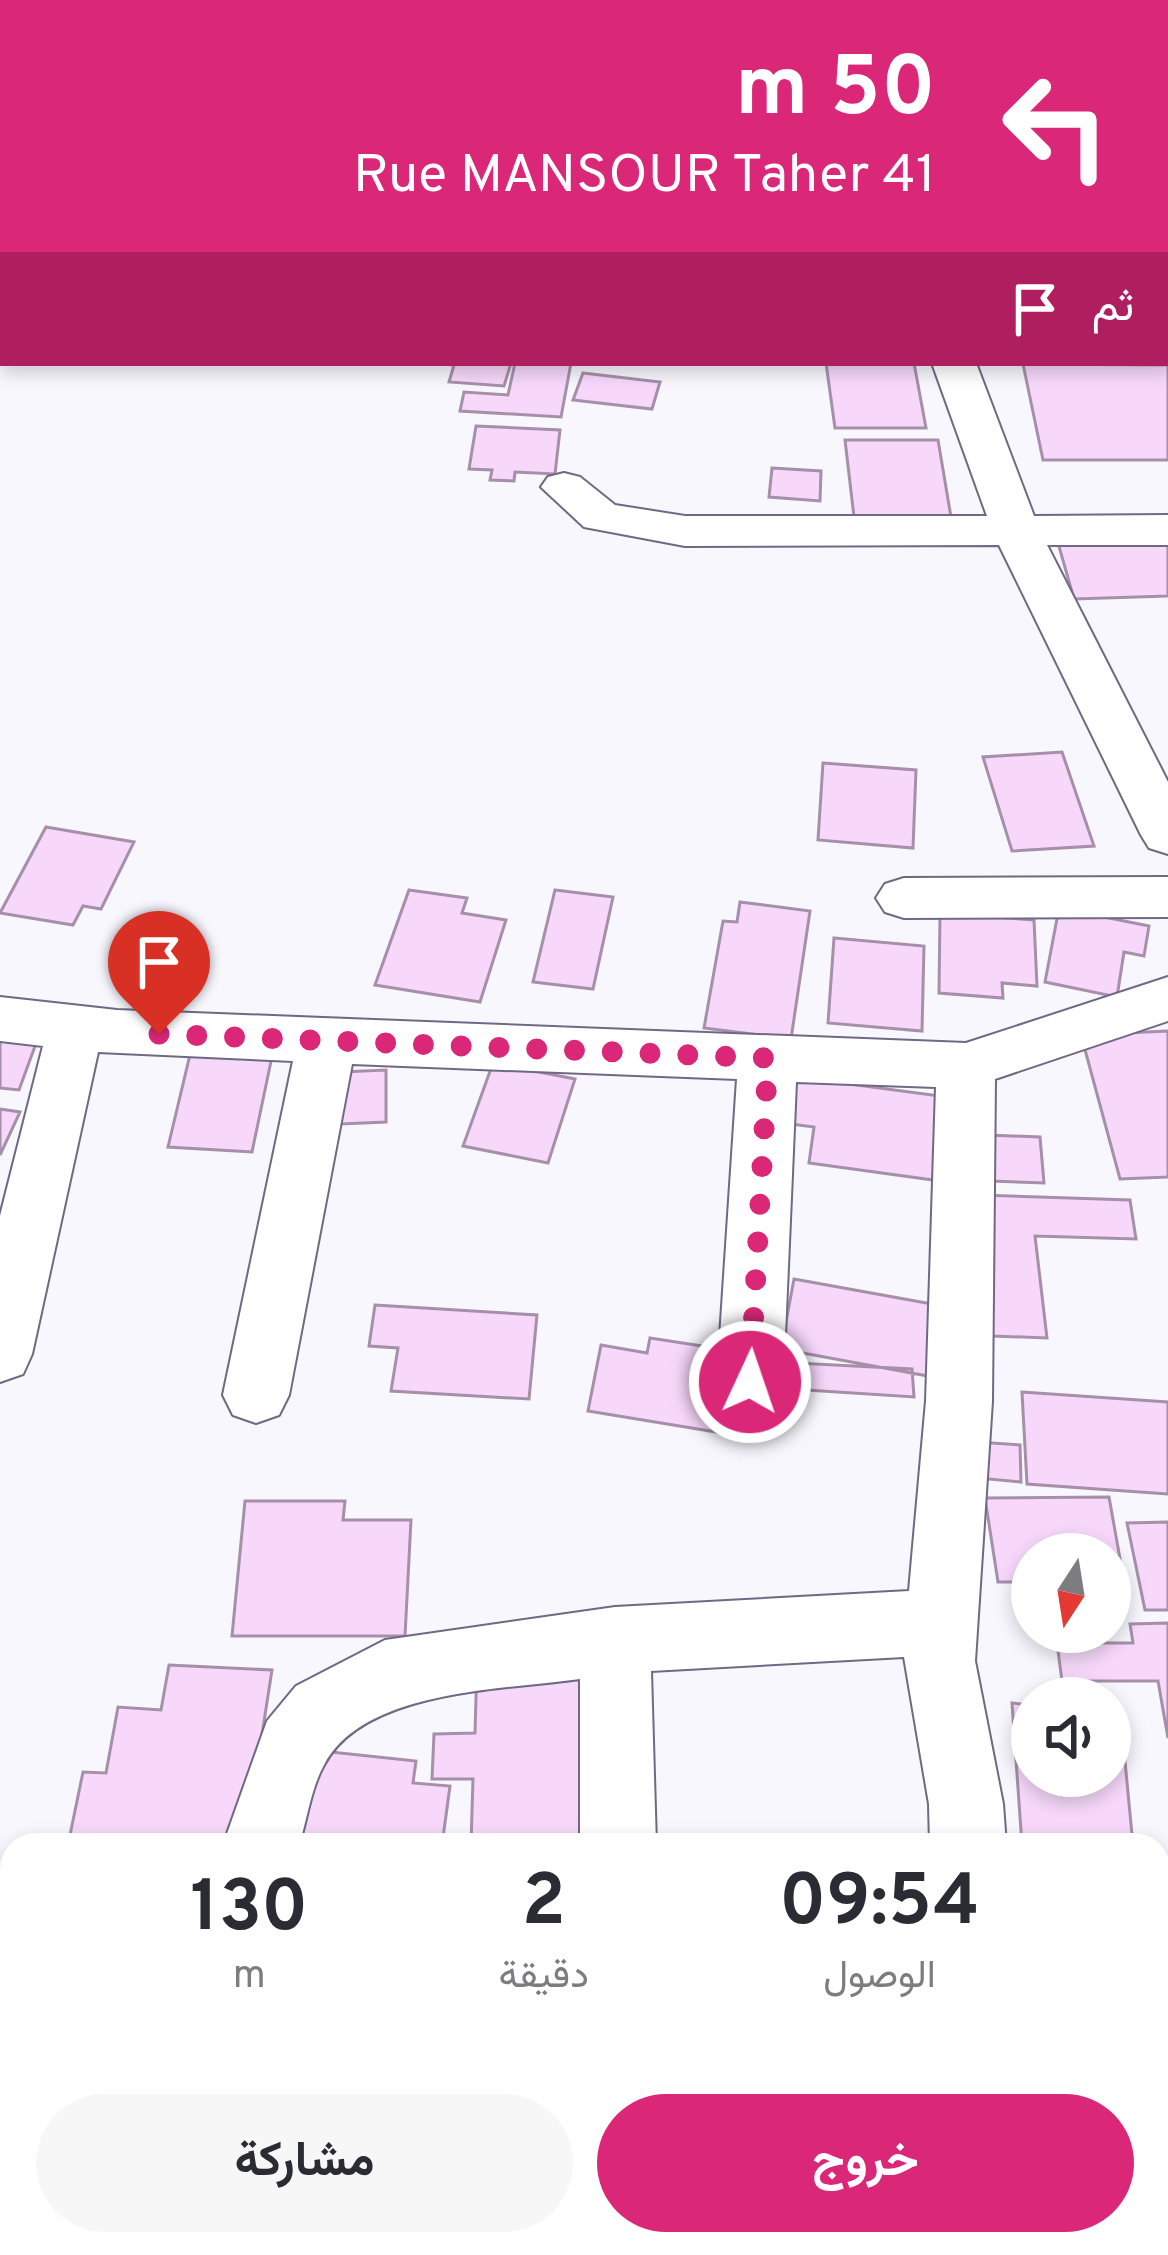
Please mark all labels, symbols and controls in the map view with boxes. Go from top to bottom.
text: 50 m [735,39,936,145]
icon: left [978,48,1134,204]
text: 41 Rue MANSOUR Taher [353,143,936,212]
icon: arrive [1002,276,1068,342]
text: ثم [1092,280,1134,337]
pin [108,911,210,1034]
icon: arrive [126,929,192,995]
position arrow [687,1319,813,1445]
north arrow [1011,1533,1131,1653]
map controls [1011,1533,1131,1797]
button: sound [1011,1677,1131,1797]
text: 2 [522,1859,566,1951]
text: 09:54 [779,1859,980,1951]
text: 130 [190,1865,308,1957]
text: m [233,1953,266,2002]
text: دقيقة [499,1953,589,2002]
text: الوصول [823,1953,936,2002]
button: مشاركة [36,2094,573,2232]
button: خروج [597,2094,1134,2232]

